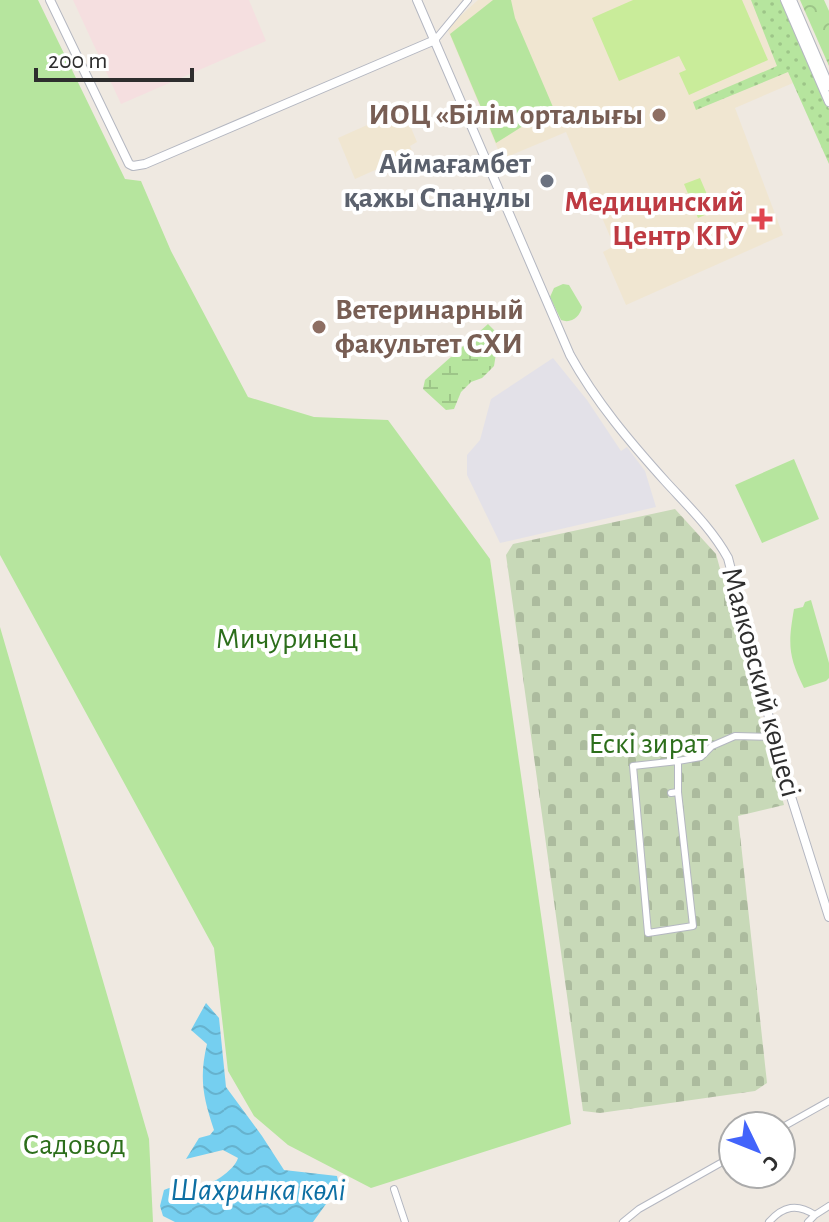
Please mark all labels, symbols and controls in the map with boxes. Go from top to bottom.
scale bar [36,32,192,82]
text: 200 m [48,49,107,73]
place label: ИОЦ «Білім орталығы [369,100,643,130]
marker: ИОЦ «Білім орталығы [650,106,668,124]
place label: Аймағамбет қажы Спанұлы [343,149,531,213]
marker: Аймағамбет қажы Спанұлы [538,172,556,190]
place label: Медицинский Центр КГУ [564,187,744,251]
marker: Медицинский Центр КГУ [751,208,773,230]
place label: Ветеринарный факультет СХИ [335,295,524,359]
marker: Ветеринарный факультет СХИ [310,318,328,336]
street label: Маяковский көшесі [716,564,806,800]
park label: Мичуринец [215,624,359,654]
park label: Ескі зират [588,729,708,759]
north arrow [717,1110,797,1190]
park label: Садовод [22,1130,126,1160]
text: С [759,1151,783,1175]
water label: Шахринка көлі [170,1174,346,1207]

